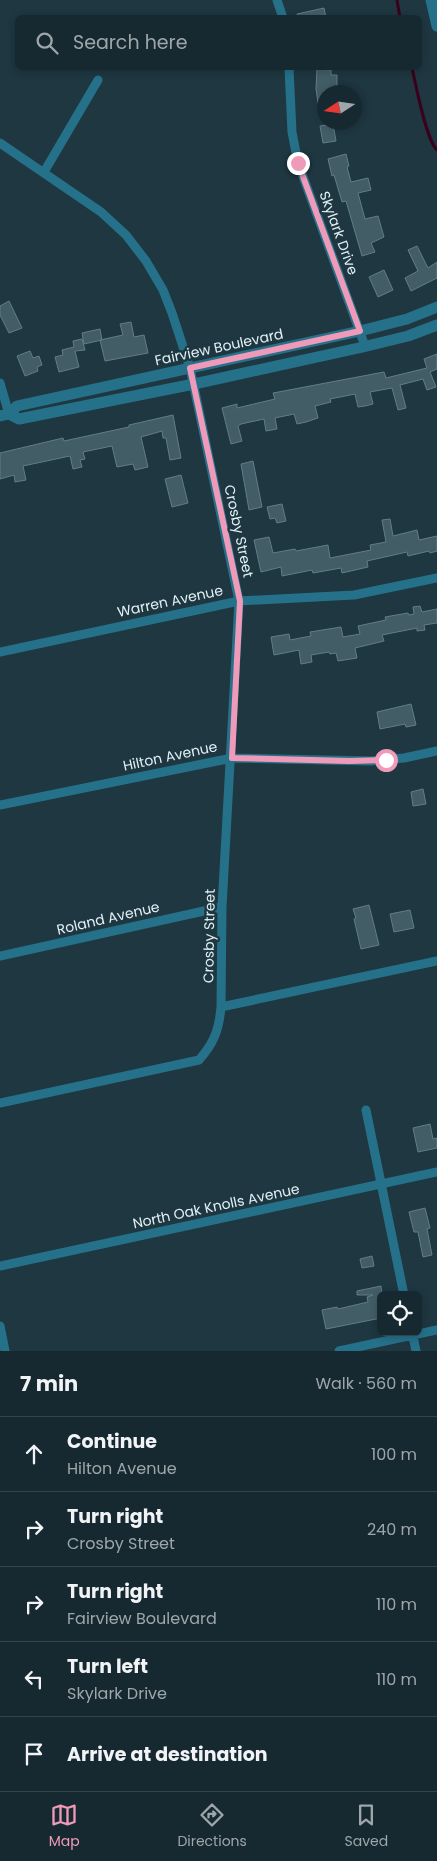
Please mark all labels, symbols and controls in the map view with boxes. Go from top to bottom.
search box [15,15,422,70]
icon: search [33,29,61,57]
text: Search here [73,29,187,56]
north arrow [317,85,362,130]
route end [287,152,310,175]
street label: Skylark Drive [315,188,363,278]
street label: Fairview Boulevard [153,324,285,370]
street label: Crosby Street [219,483,259,579]
street label: Warren Avenue [115,580,225,622]
street label: Hilton Avenue [121,736,219,776]
route start [375,749,398,772]
street label: Crosby Street [198,889,220,983]
street label: Roland Avenue [55,896,162,940]
street label: North Oak Knolls Avenue [131,1178,302,1233]
map controls [377,1291,422,1336]
button: locate [377,1291,422,1336]
text: 7 min [20,1369,78,1398]
text: Walk · 560 m [315,1372,417,1395]
text: Continue [67,1428,157,1455]
icon: ahead [20,1440,48,1468]
text: 100 m [371,1443,417,1466]
text: Hilton Avenue [67,1457,177,1480]
text: Turn right [67,1503,163,1530]
icon: right [20,1515,48,1543]
text: 240 m [367,1518,417,1541]
text: Crosby Street [67,1532,175,1555]
text: Turn right [67,1578,163,1605]
icon: right [20,1590,48,1618]
text: 110 m [376,1593,417,1616]
text: Fairview Boulevard [67,1607,217,1630]
text: Turn left [67,1653,148,1680]
icon: left [20,1665,48,1693]
text: 110 m [376,1668,417,1691]
text: Skylark Drive [67,1682,167,1705]
icon: arrive [20,1740,48,1768]
text: Arrive at destination [67,1741,268,1768]
tab: Map [49,1801,80,1852]
tab: Directions [177,1801,247,1852]
tab: Saved [344,1801,388,1852]

